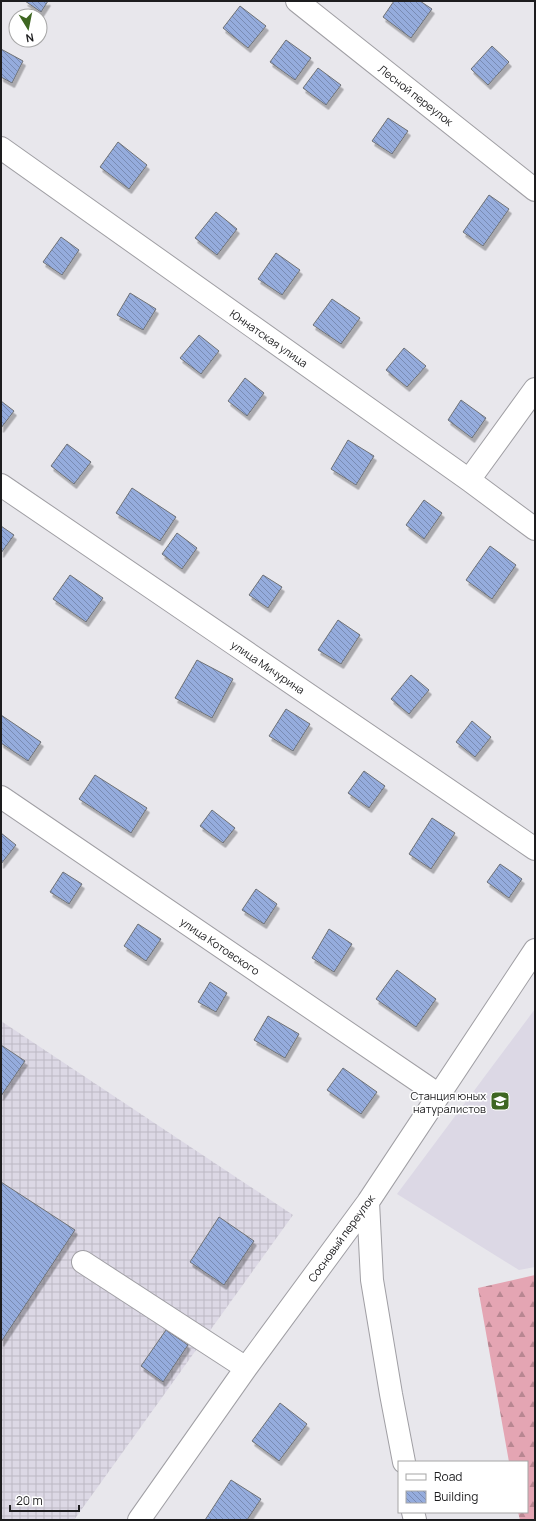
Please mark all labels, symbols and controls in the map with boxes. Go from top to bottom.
north arrow [8,8,48,48]
text: N [25,30,35,46]
street label: Лесной переулок [375,61,457,129]
street label: Юннатская улица [227,306,311,370]
street label: улица Мичурина [228,637,308,697]
street label: улица Котовского [177,914,263,979]
place label: Станция юных натуралистов [410,1088,486,1116]
school or university icon: Станция юных натуралистов [489,1090,511,1112]
street label: Сосновый переулок [304,1191,378,1285]
legend [398,1461,528,1513]
text: Road [434,1468,462,1485]
scale bar [10,1487,79,1513]
text: Building [434,1488,478,1505]
text: 20 m [16,1492,43,1509]

